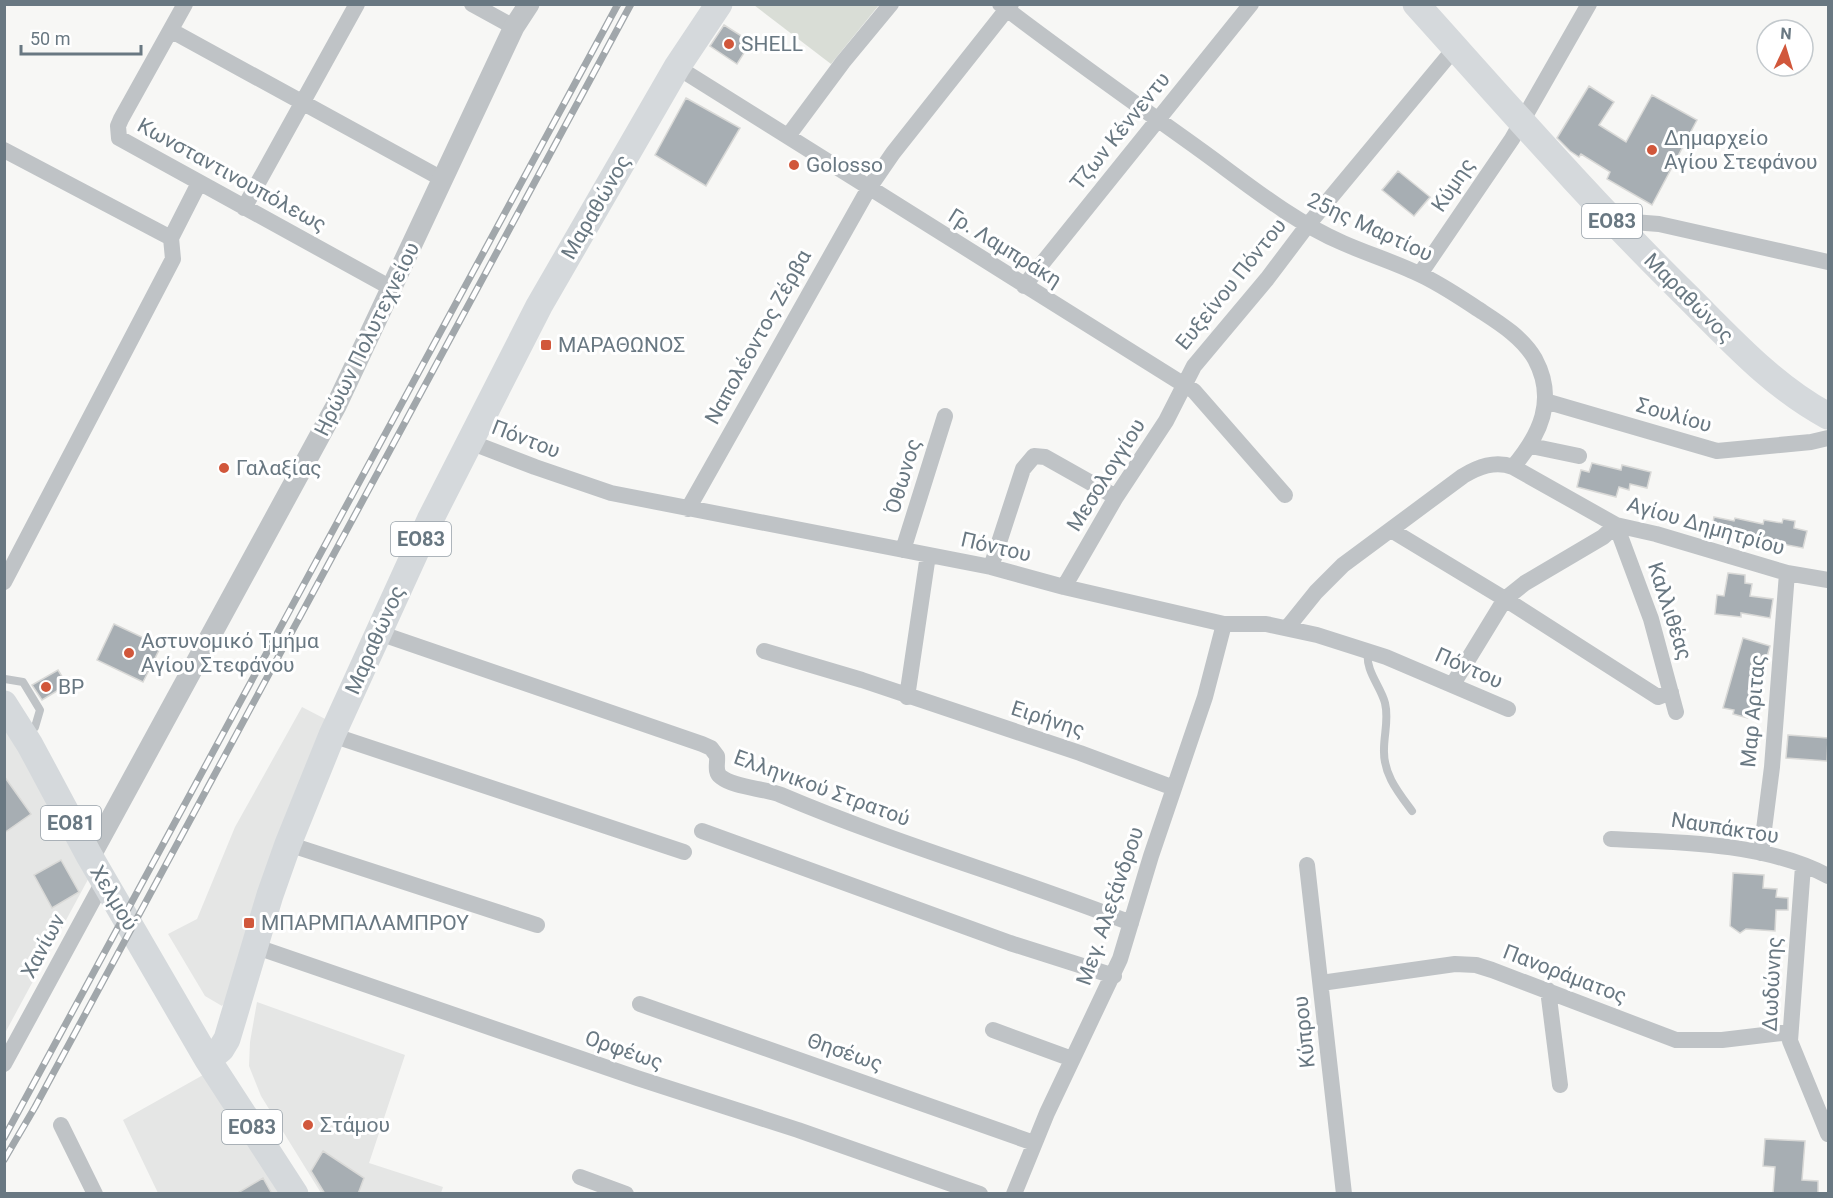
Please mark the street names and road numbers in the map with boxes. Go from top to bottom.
street label: Τζων Κέννεντυ [1065,67,1175,195]
street label: Κωνσταντινουπόλεως [133,113,331,237]
street label: Μαραθώνος [556,151,636,263]
street label: Κύμης [1426,154,1480,216]
street label: 25ης Μαρτίου [1304,188,1436,266]
street label: Γρ. Λαμπράκη [944,204,1066,292]
road number: ΕΟ83 [1582,204,1642,238]
street label: Ευξείνου Πόντου [1171,214,1291,354]
street label: Ηρώων Πολυτεχνείου [310,238,424,440]
street label: Ναπολέοντος Ζέρβα [700,245,816,428]
street label: Μαραθώνος [1639,248,1739,348]
street label: Σουλίου [1634,393,1714,437]
street label: Μεσολογγίου [1062,414,1150,536]
street label: Πόντου [488,415,564,463]
street label: Όθωνος [880,436,926,517]
street label: Αγίου Δημητρίου [1624,492,1788,560]
road number: ΕΟ83 [391,522,451,556]
street label: Πόντου [959,527,1033,567]
street label: Καλλιθέας [1643,559,1697,663]
street label: Μαραθώνος [340,582,410,698]
street label: Πόντου [1432,643,1506,693]
street label: Μαρ Αριτας [1736,654,1770,768]
street label: Ειρήνης [1008,696,1088,742]
street label: Ελληνικού Στρατού [731,745,913,831]
road number: ΕΟ81 [41,806,101,840]
street label: Ναυπάκτου [1670,808,1780,848]
street label: Μεγ. Αλεξάνδρου [1072,824,1148,988]
street label: Χελμού [85,861,143,935]
street label: Χανίων [16,910,70,982]
street label: Δωδώνης [1758,936,1786,1032]
street label: Πανοράματος [1500,939,1630,1009]
street label: Κύπρου [1288,995,1320,1069]
street label: Ορφέως [582,1025,666,1075]
street label: Θησέως [804,1028,886,1076]
road number: ΕΟ83 [222,1110,282,1144]

